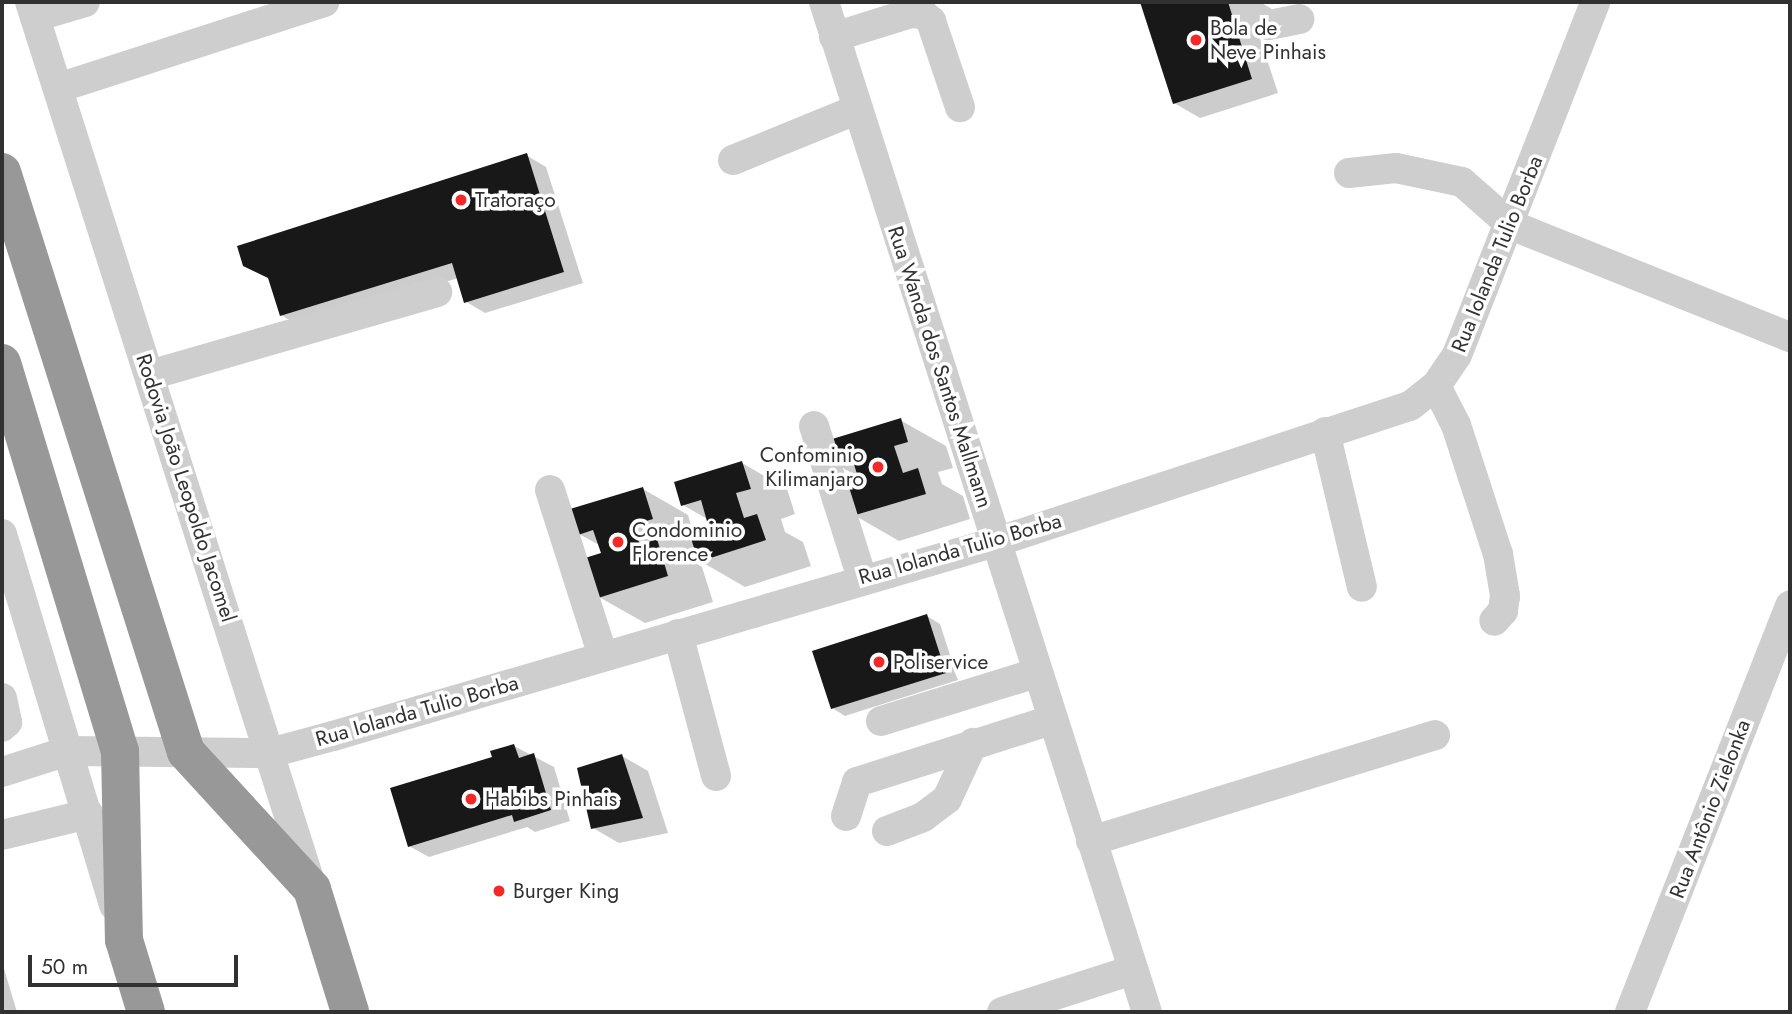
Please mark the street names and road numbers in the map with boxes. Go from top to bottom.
street label: Rua Iolanda Tulio Borba [1446,152,1548,356]
street label: Rua Wanda dos Santos Mallmann [882,223,998,511]
street label: Rodovia João Leopoldo Jacomel [131,351,241,625]
street label: Rua Iolanda Tulio Borba [856,508,1064,590]
street label: Rua Iolanda Tulio Borba [313,670,521,752]
street label: Rua Antônio Zielonka [1664,716,1756,902]

